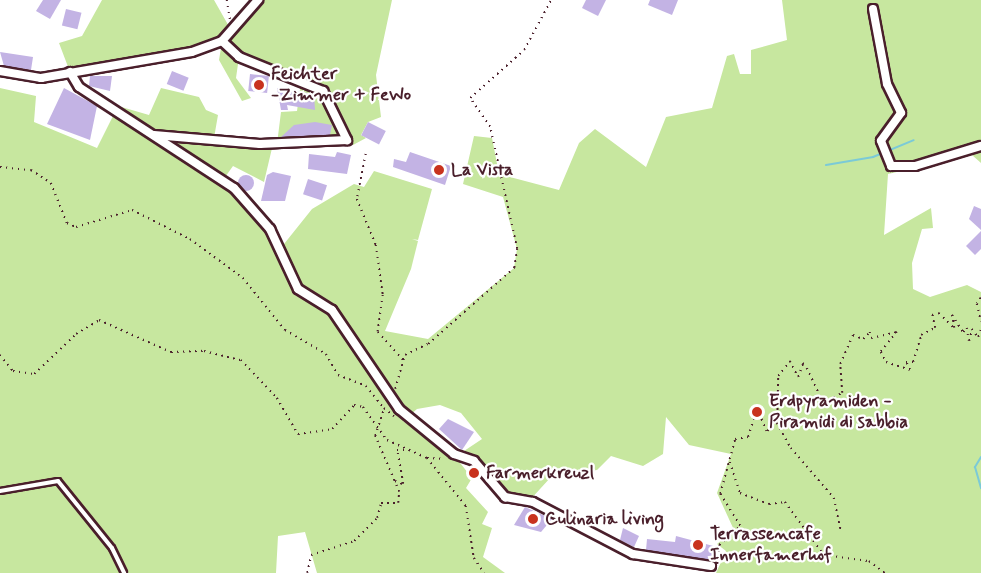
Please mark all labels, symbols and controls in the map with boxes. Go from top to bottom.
place label: Feichter -Zimmer + FeWo [271,64,411,106]
marker: Feichter -Zimmer + FeWo [252,78,266,92]
place label: La Vista [451,159,513,181]
marker: La Vista [432,163,446,177]
place label: Erdpyramiden - Piramidi di sabbia [769,391,909,434]
marker: Erdpyramiden - Piramidi di sabbia [750,405,764,419]
place label: Farmerkreuzl [486,462,594,484]
marker: Farmerkreuzl [467,466,481,480]
place label: Culinaria living [545,508,664,530]
marker: Culinaria living [526,512,540,526]
place label: Terrassencafe Innerfamerhof [710,524,832,566]
marker: Terrassencafe Innerfamerhof [691,538,705,552]

